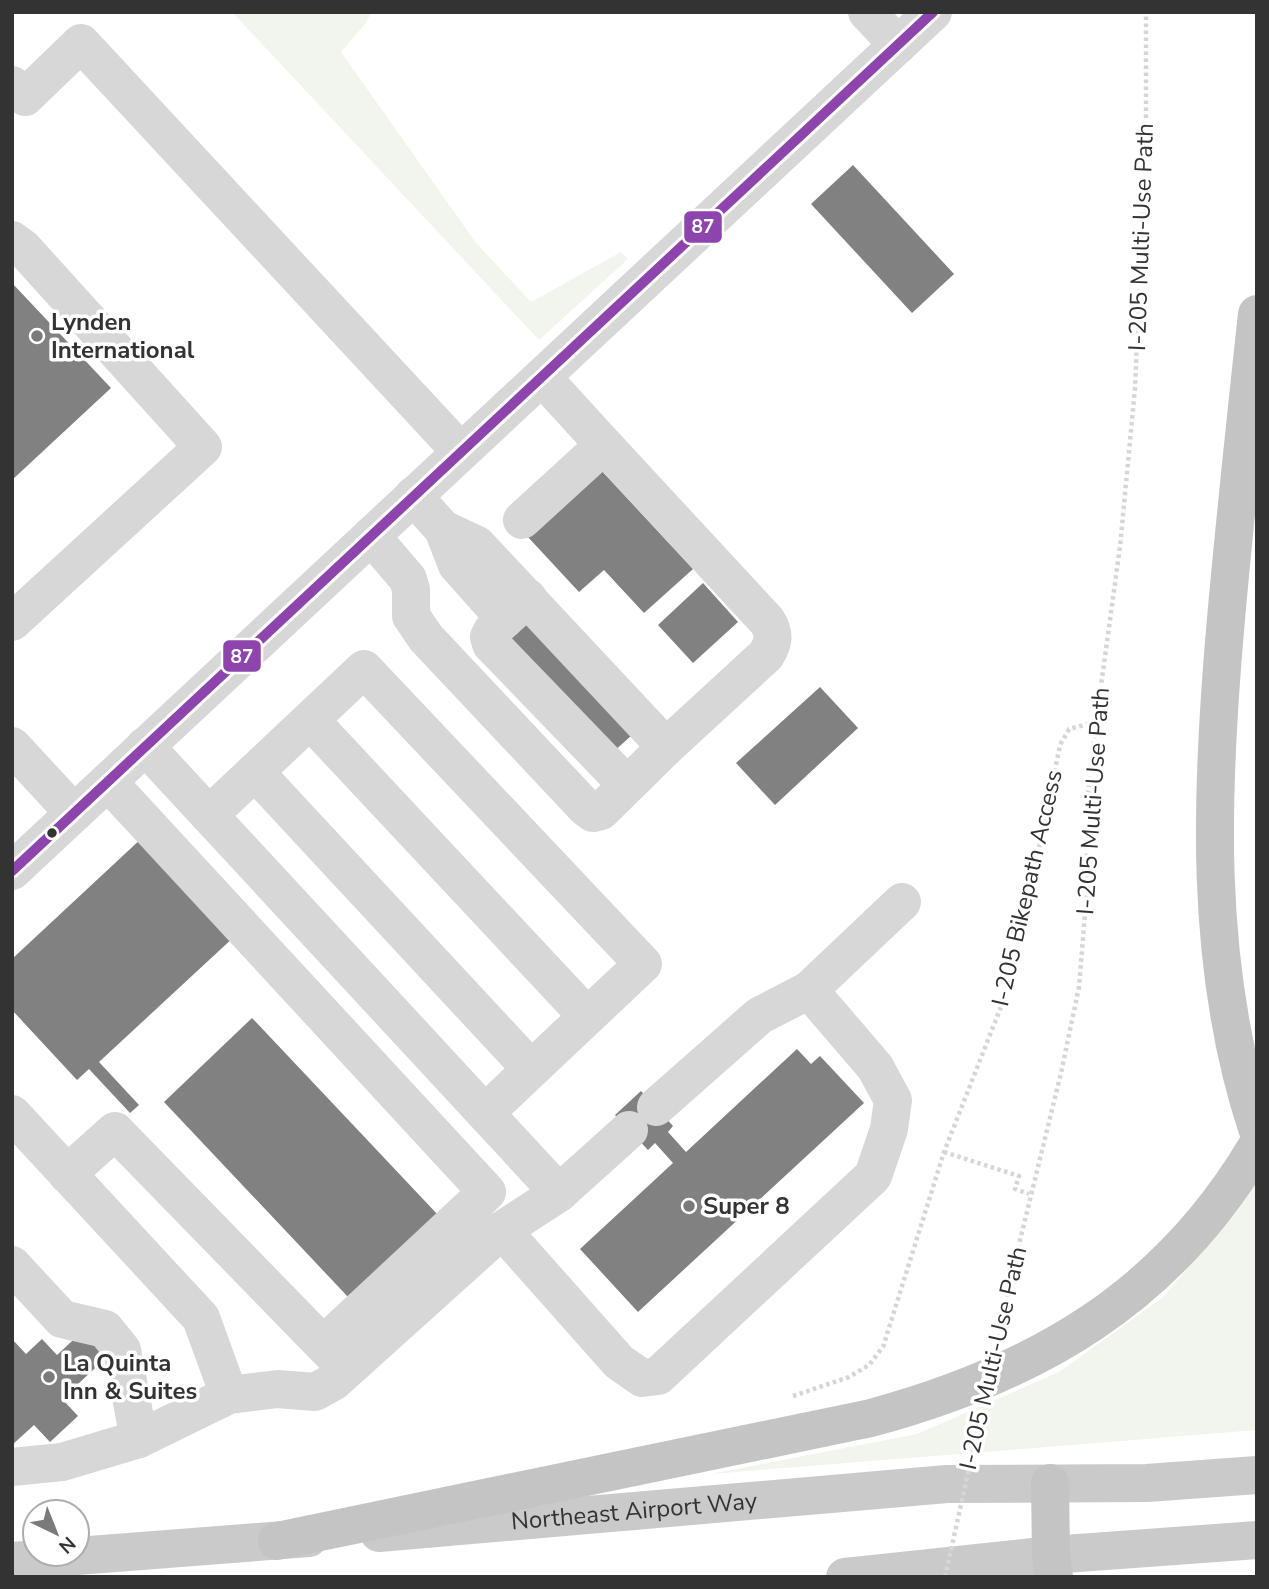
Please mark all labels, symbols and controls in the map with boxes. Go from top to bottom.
street label: I-205 Multi-Use Path [1121,122,1161,352]
line badge: 87 [683,210,723,244]
text: 87 [692,214,714,240]
place label: Lynden International [51,306,195,366]
marker: Lynden International [29,328,45,344]
line badge: 87 [222,639,262,673]
text: 87 [231,644,253,670]
street label: I-205 Multi-Use Path [1069,686,1117,916]
street label: I-205 Bikepath Access [984,767,1070,1009]
unlabelled marker [45,826,59,840]
place label: Super 8 [703,1190,790,1222]
marker: Super 8 [681,1198,697,1214]
street label: I-205 Multi-Use Path [952,1243,1034,1473]
place label: La Quinta Inn & Suites [63,1347,197,1407]
marker: La Quinta Inn & Suites [41,1369,57,1385]
street label: Northeast Airport Way [510,1484,759,1538]
north arrow [21,1498,91,1568]
text: N [53,1530,81,1559]

